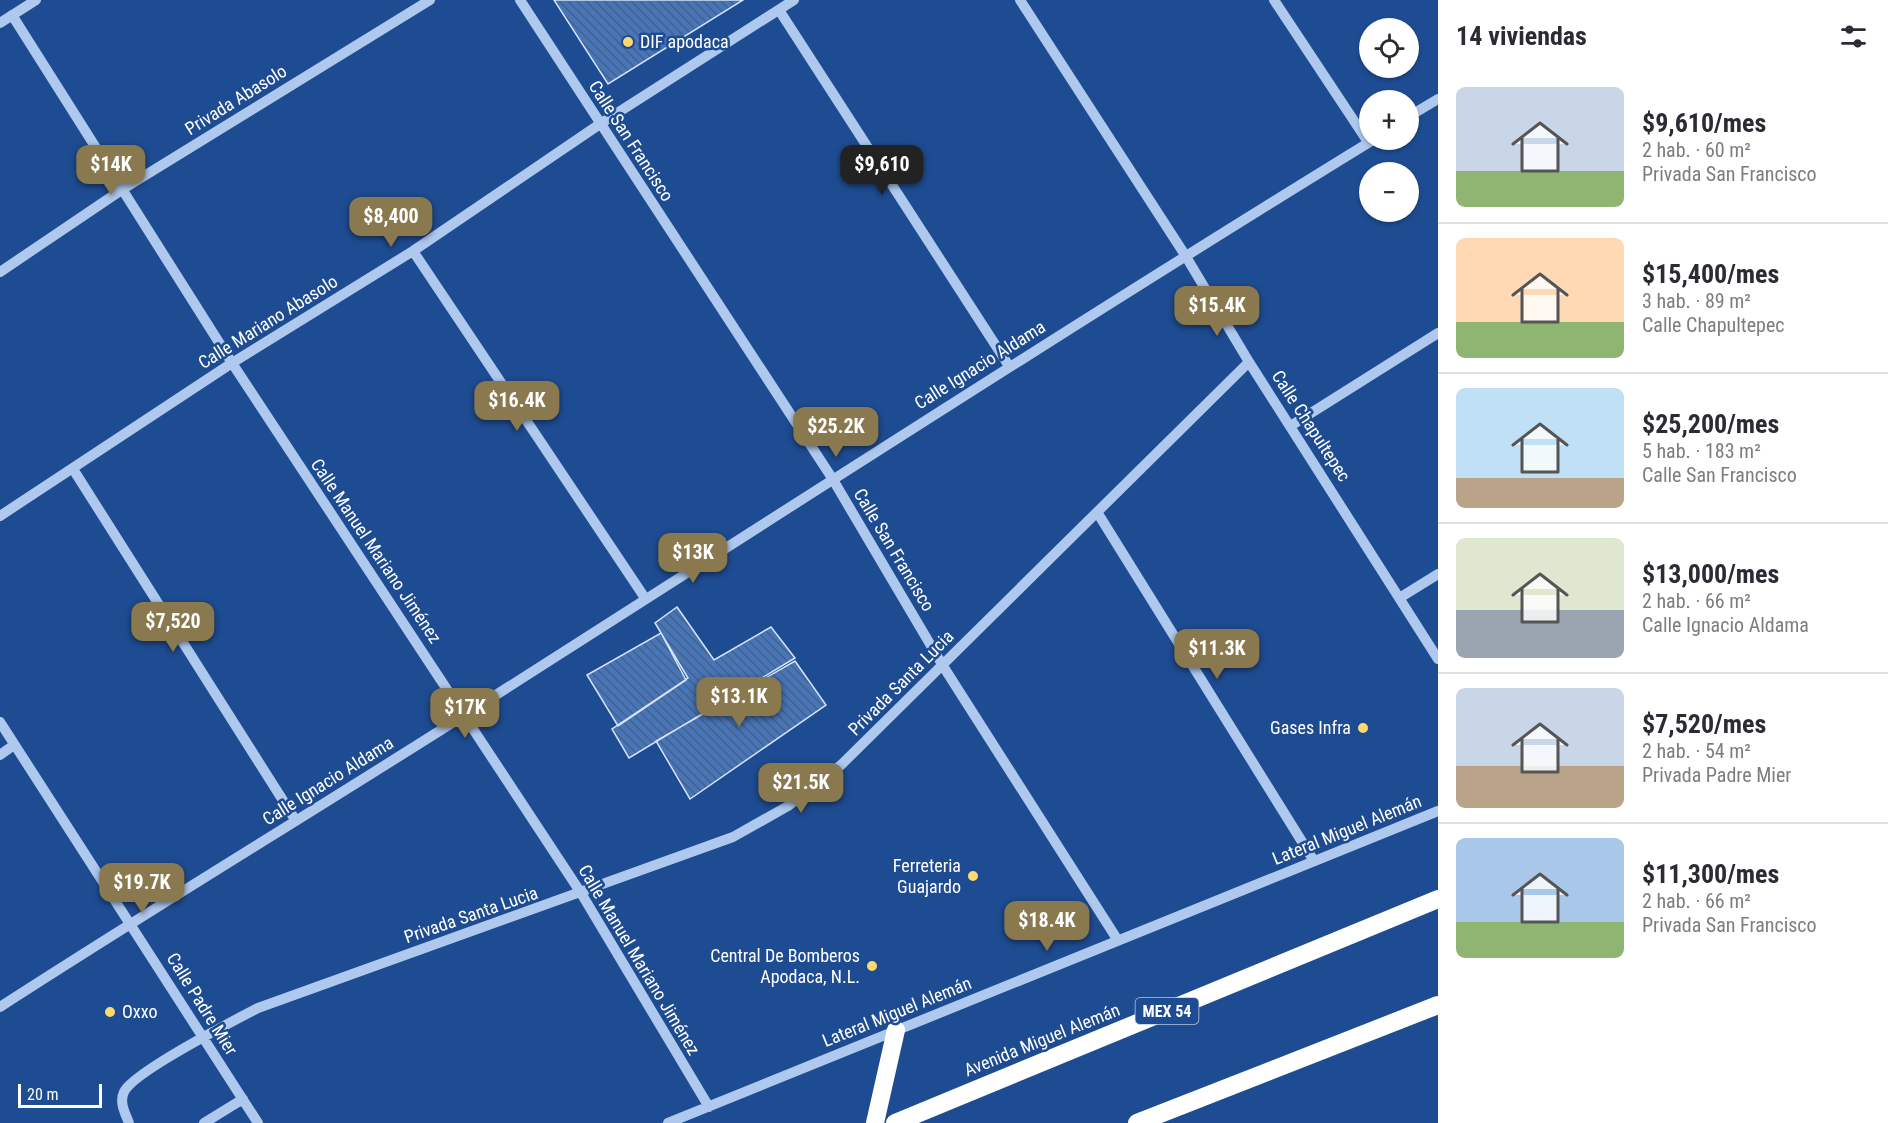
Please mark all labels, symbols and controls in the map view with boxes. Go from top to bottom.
map controls [1359,18,1419,222]
button: locate [1359,18,1419,78]
icon: filters [1837,20,1870,53]
text: 14 viviendas [1456,21,1587,51]
place label: DIF apodaca [640,31,729,52]
marker: DIF apodaca [621,35,635,49]
street label: Privada Abasolo [181,60,290,139]
street label: Calle San Francisco [585,77,678,205]
button: + [1359,90,1419,150]
text: $9,610/mes [1642,108,1766,138]
icon: home [1504,111,1576,183]
text: 2 hab. · 60 m² [1642,138,1751,162]
pin: $14K [75,145,147,196]
pin: $9,610 [833,145,931,196]
text: $14K [90,152,132,176]
text: $9,610 [854,152,910,176]
button: − [1359,162,1419,222]
text: Privada San Francisco [1642,162,1817,186]
pin: $8,400 [342,197,440,248]
text: $8,400 [363,204,419,228]
text: $15,400/mes [1642,259,1779,289]
icon: home [1504,262,1576,334]
street label: Calle Mariano Abasolo [194,270,341,373]
pin: $15.4K [1168,286,1266,337]
text: 3 hab. · 89 m² [1642,289,1751,313]
text: $15.4K [1188,293,1246,317]
text: Calle Chapultepec [1642,313,1785,337]
street label: Calle Ignacio Aldama [910,316,1049,413]
street label: Calle Chapultepec [1268,366,1355,485]
pin: $16.4K [468,381,566,432]
text: $16.4K [488,388,546,412]
pin: $25.2K [787,407,885,458]
text: $25,200/mes [1642,409,1779,439]
icon: home [1504,412,1576,484]
text: $25.2K [807,414,865,438]
text: 5 hab. · 183 m² [1642,439,1761,463]
street label: Calle Manuel Mariano Jiménez [307,454,446,647]
text: Calle San Francisco [1642,463,1797,487]
street label: Calle San Francisco [850,485,939,615]
pin: $13K [657,533,729,584]
text: $13K [672,540,714,564]
text: $13,000/mes [1642,559,1779,589]
icon: home [1504,562,1576,634]
text: 2 hab. · 66 m² [1642,589,1751,613]
pin: $7,520 [124,602,222,653]
text: $7,520 [145,609,201,633]
text: Calle Ignacio Aldama [1642,613,1809,637]
street label: Privada Santa Lucia [844,626,958,740]
pin: $11.3K [1168,629,1266,680]
text: $11.3K [1188,636,1246,660]
pin: $13.1K [690,677,788,728]
text: $13.1K [710,684,768,708]
pin: $17K [429,688,501,739]
text: $17K [444,695,486,719]
text: $7,520/mes [1642,709,1766,739]
icon: home [1504,712,1576,784]
place label: Gases Infra [1270,717,1351,738]
marker: Gases Infra [1356,721,1370,735]
street label: Calle Ignacio Aldama [258,732,397,829]
text: 2 hab. · 54 m² [1642,739,1751,763]
pin: $21.5K [752,763,850,814]
text: Privada Padre Mier [1642,763,1791,787]
text: $21.5K [772,770,830,794]
street label: Lateral Miguel Alemán [1269,790,1424,869]
place label: Ferreteria Guajardo [893,855,961,897]
text: $11,300/mes [1642,859,1779,889]
street label: Calle Manuel Mariano Jiménez [574,861,705,1059]
icon: home [1504,862,1576,934]
pin: $19.7K [93,863,191,914]
marker: Ferreteria Guajardo [966,869,980,883]
text: $19.7K [113,870,171,894]
street label: Privada Santa Lucia [401,882,541,947]
text: 2 hab. · 66 m² [1642,889,1751,913]
pin: $18.4K [998,901,1096,952]
text: $18.4K [1018,908,1076,932]
text: Privada San Francisco [1642,913,1817,937]
place label: Central De Bomberos Apodaca, N.L. [710,945,860,987]
street label: Calle Padre Mier [163,949,243,1059]
marker: Central De Bomberos Apodaca, N.L. [865,959,879,973]
street label: Lateral Miguel Alemán [819,972,974,1051]
road number: MEX 54 [1136,998,1198,1024]
street label: Avenida Miguel Alemán [961,999,1123,1080]
place label: Oxxo [122,1001,157,1022]
marker: Oxxo [103,1005,117,1019]
scale bar [18,1081,102,1108]
text: 20 m [27,1085,59,1104]

